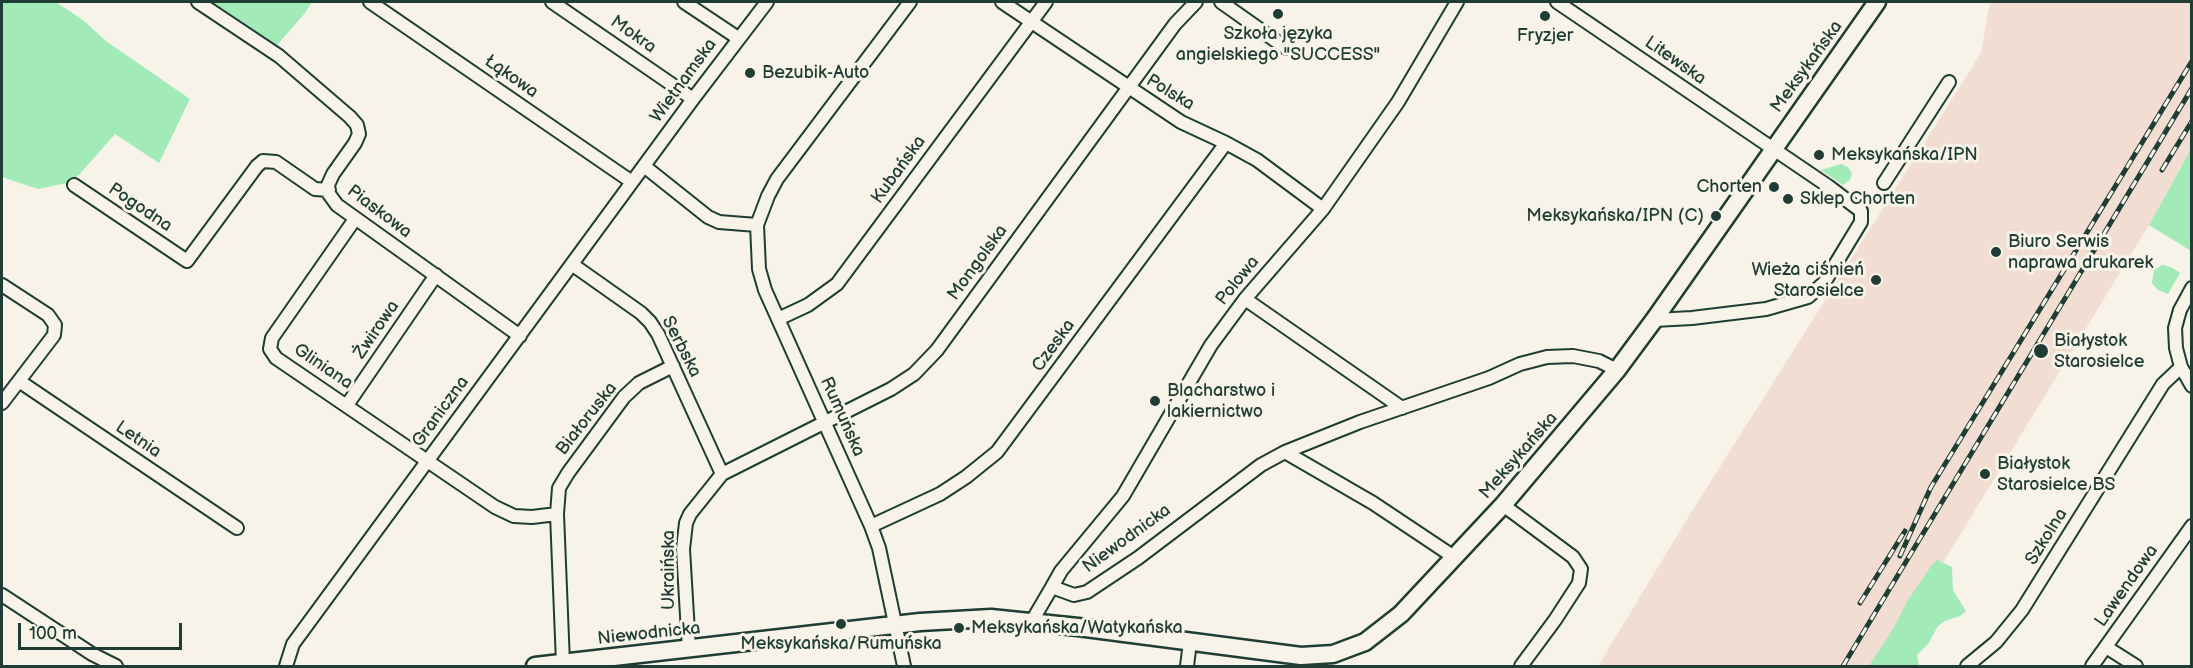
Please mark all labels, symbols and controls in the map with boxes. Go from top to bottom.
marker: Szkoła języka angielskiego "SUCCESS" [1271,7,1285,21]
marker: Fryzjer [1538,9,1552,23]
street label: Mokra [606,12,660,58]
street label: Meksykańska [1766,17,1848,117]
place label: Szkoła języka angielskiego "SUCCESS" [1176,23,1380,66]
place label: Fryzjer [1517,25,1573,47]
street label: Litewska [1640,32,1710,90]
street label: Wietnamska [646,35,722,127]
street label: Łąkowa [480,51,542,103]
place label: Bezubik-Auto [762,62,869,84]
marker: Bezubik-Auto [743,66,757,80]
street label: Polska [1142,70,1198,116]
street label: Kubańska [867,132,931,208]
place label: Meksykańska/IPN [1831,144,1978,166]
marker: Meksykańska/IPN [1812,148,1826,162]
place label: Chorten [1697,176,1762,198]
street label: Pogodna [104,179,176,237]
marker: Chorten [1767,180,1781,194]
street label: Piaskowa [342,181,416,243]
place label: Sklep Chorten [1800,188,1915,210]
marker: Sklep Chorten [1781,192,1795,206]
place label: Meksykańska/IPN (C) [1526,205,1704,227]
marker: Meksykańska/IPN (C) [1709,209,1723,223]
street label: Mongolska [943,221,1013,305]
place label: Biuro Serwis naprawa drukarek [2008,231,2153,274]
marker: Biuro Serwis naprawa drukarek [1989,245,2003,259]
street label: Polowa [1212,252,1264,310]
place label: Wieża ciśnień Starosielce [1751,259,1864,302]
marker: Wieża ciśnień Starosielce [1869,273,1883,287]
street label: Żwirowa [350,297,404,363]
street label: Serbska [656,313,706,381]
street label: Czeska [1028,316,1080,376]
place label: Białystok Starosielce [2054,330,2144,372]
street label: Gliniana [289,339,357,395]
marker: Białystok Starosielce [2032,342,2050,360]
street label: Graniczna [408,372,474,452]
street label: Rumuńska [815,374,869,460]
street label: Białoruska [552,378,622,460]
place label: Blacharstwo i lakiernictwo [1167,380,1275,422]
marker: Blacharstwo i lakiernictwo [1148,394,1162,408]
street label: Meksykańska [1475,408,1563,504]
street label: Letnia [111,417,165,463]
place label: Białystok Starosielce BS [1997,453,2115,496]
marker: Białystok Starosielce BS [1978,467,1992,481]
street label: Niewodnicka [1079,500,1175,578]
street label: Szkolna [2021,505,2073,569]
street label: Ukraińska [658,530,680,610]
street label: Lawendowa [2091,541,2163,631]
scale bar [21,611,184,649]
marker: Meksykańska/Rumuńska [834,617,848,631]
place label: Meksykańska/Watykańska [971,617,1183,639]
street label: Niewodnicka [596,618,702,650]
marker: Meksykańska/Watykańska [952,621,966,635]
text: 100 m [29,623,77,644]
place label: Meksykańska/Rumuńska [740,633,942,655]

